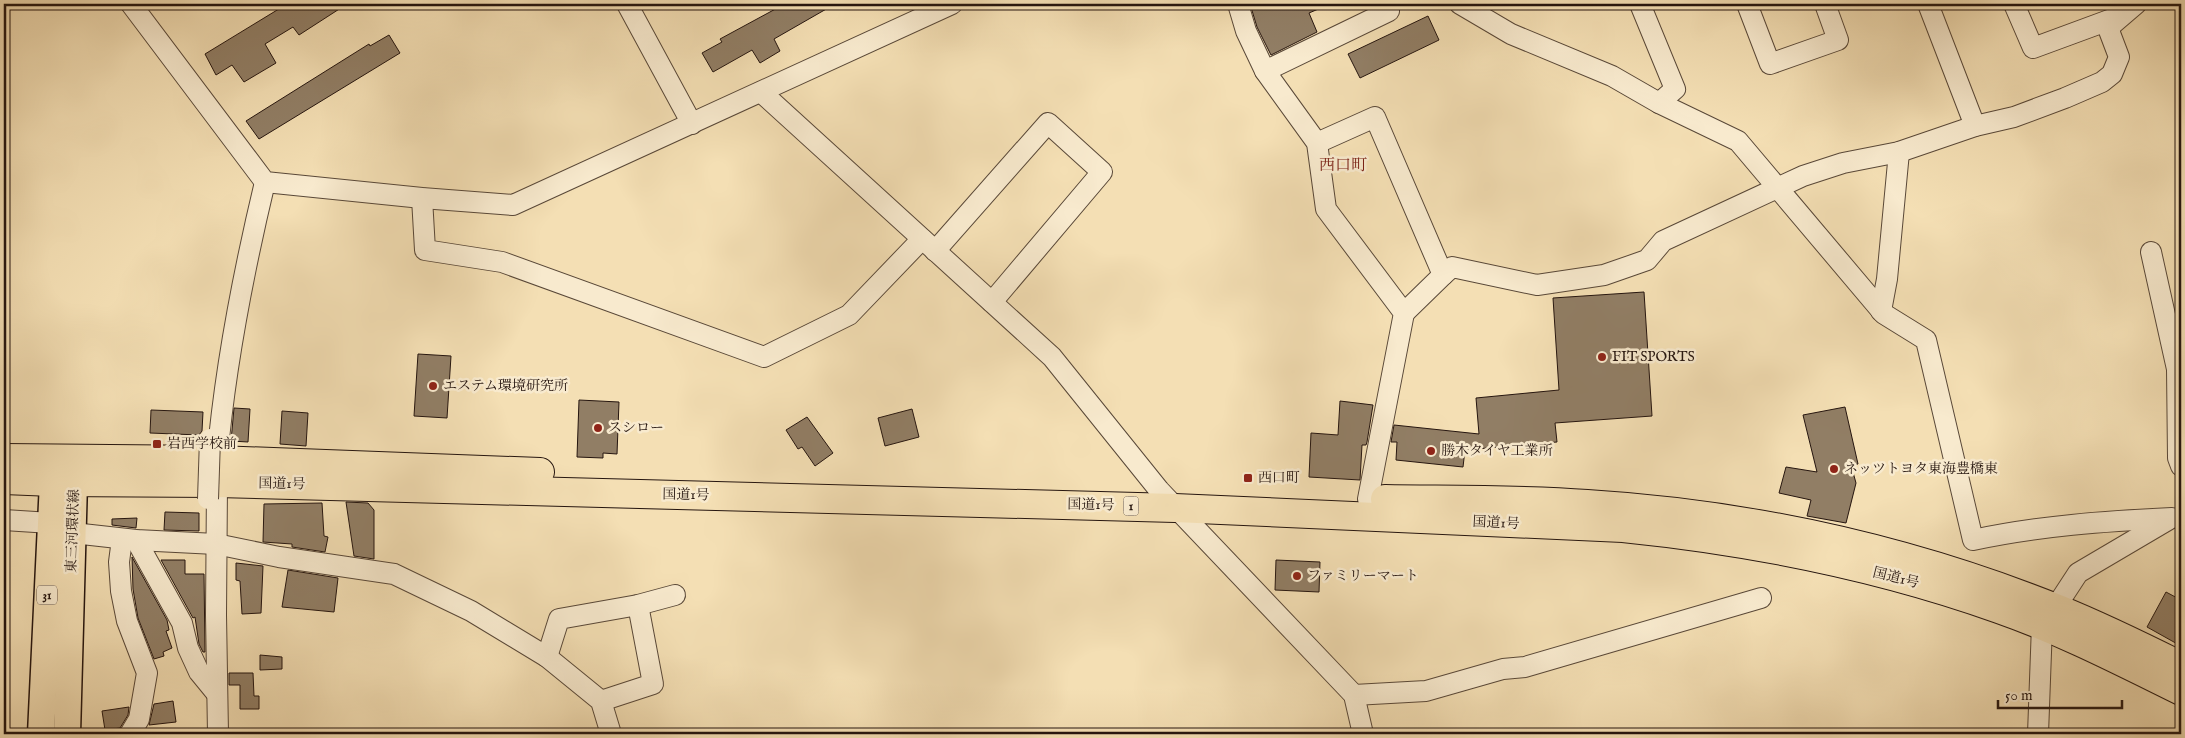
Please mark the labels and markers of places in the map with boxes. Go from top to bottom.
place label: FIT SPORTS [1612,348,1695,366]
marker: FIT SPORTS [1596,351,1608,363]
place label: エステム環境研究所 [443,377,568,395]
marker: エステム環境研究所 [427,380,439,392]
place label: スシロー [608,419,664,437]
marker: スシロー [592,422,604,434]
place label: 岩西学校前 [167,435,237,453]
marker: 岩西学校前 [151,438,163,450]
place label: 勝木タイヤ工業所 [1441,442,1553,460]
marker: 勝木タイヤ工業所 [1425,445,1437,457]
place label: ネッツトヨタ東海豊橋東 [1844,460,1998,478]
marker: ネッツトヨタ東海豊橋東 [1828,463,1840,475]
place label: 西口町 [1258,469,1300,487]
marker: 西口町 [1242,472,1254,484]
place label: ファミリーマート [1307,567,1419,585]
marker: ファミリーマート [1291,570,1303,582]

